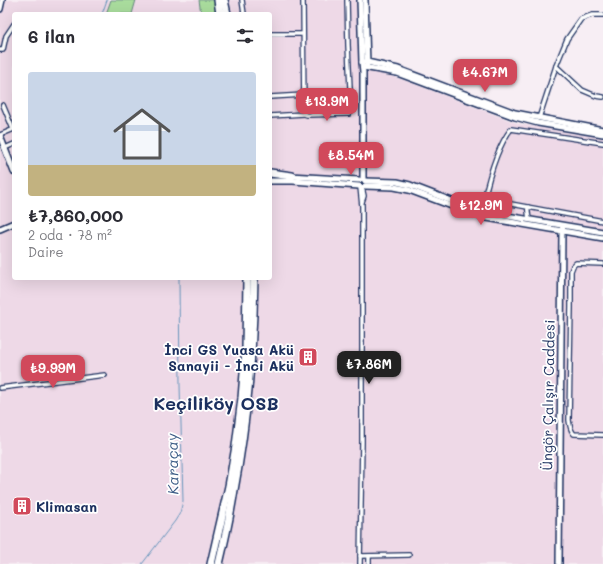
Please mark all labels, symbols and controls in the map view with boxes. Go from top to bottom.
text: 6 ilan [28,25,75,47]
icon: filters [234,25,256,47]
pin: ₺4.67M [452,59,518,93]
text: ₺4.67M [462,63,508,80]
pin: ₺13.9M [294,88,360,122]
text: ₺13.9M [305,92,349,109]
icon: home [106,98,178,170]
pin: ₺8.54M [318,142,384,176]
text: ₺8.54M [328,146,374,163]
pin: ₺12.9M [448,192,514,226]
text: ₺12.9M [459,196,503,213]
text: ₺7,860,000 [28,204,123,226]
text: 2 oda · 78 m² [28,226,112,243]
text: Daire [28,243,64,260]
street label: Üngör Çalışır Caddesi [537,320,559,470]
place label: İnci GS Yuasa Akü Sanayii - İnci Akü [164,340,294,375]
building icon: İnci GS Yuasa Akü Sanayii - İnci Akü [297,346,319,368]
pin: ₺7.86M [336,351,402,385]
pin: ₺9.99M [20,355,86,389]
text: ₺7.86M [346,355,392,372]
text: ₺9.99M [30,359,76,376]
district label: Keçiliköy OSB [153,391,279,415]
water label: Karaçay [161,433,183,495]
building icon: Klimasan [11,495,33,517]
place label: Klimasan [36,497,97,516]

